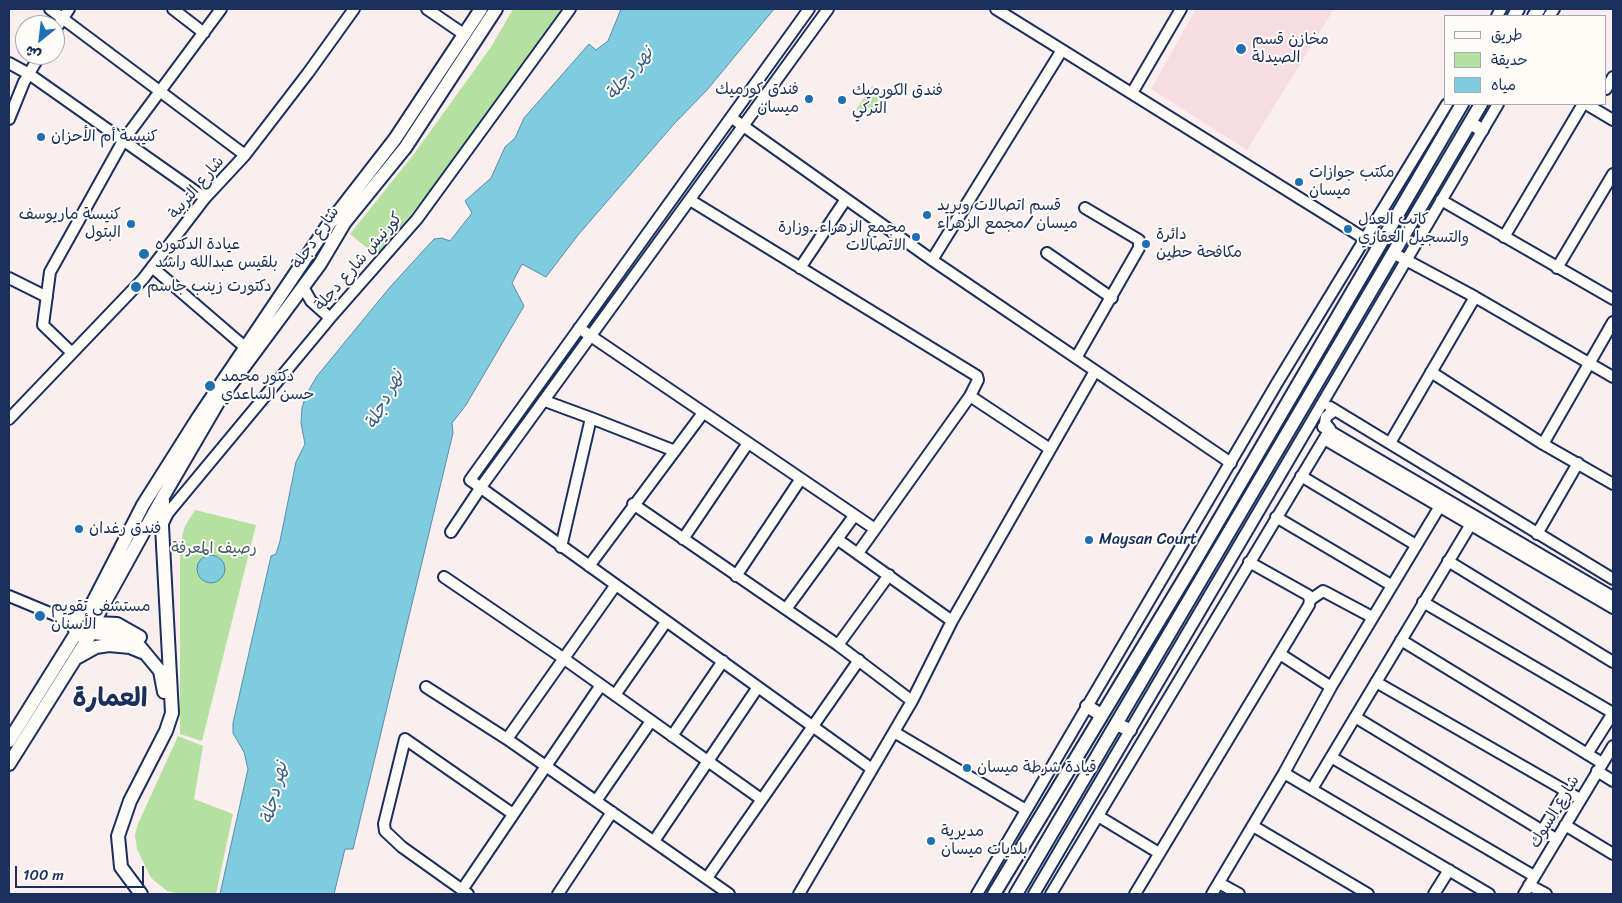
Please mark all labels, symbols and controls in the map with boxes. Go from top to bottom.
north arrow [15,15,65,65]
legend [1444,15,1607,105]
text: طريق [1491,22,1523,48]
place label: مخازن قسم الصيدلة [1252,30,1329,68]
text: ش [20,38,46,67]
marker: مخازن قسم الصيدلة [1234,42,1248,56]
water label: نهر دجلة [601,43,659,105]
text: حديقة [1491,47,1528,73]
text: مياه [1491,72,1516,98]
place label: فندق كورميك ميسان [715,80,799,118]
place label: فندق الكورميك التركي [852,81,943,119]
marker: فندق كورميك ميسان [803,93,815,105]
marker: فندق الكورميك التركي [836,94,848,106]
place label: كنيسة أم الأحزان [51,127,158,147]
marker: كنيسة أم الأحزان [35,131,47,143]
street label: شارع التربية [165,153,229,223]
place label: مكتب جوازات ميسان [1309,163,1394,201]
marker: مكتب جوازات ميسان [1293,176,1305,188]
place label: قسم اتصالات وبريد ميسان /مجمع الزهراء [937,196,1078,234]
street label: شارع دجلة [288,203,344,273]
place label: كنيسة ماريوسف البتول [19,205,121,243]
street label: كورنيش شارع دجلة [311,209,407,315]
marker: قسم اتصالات وبريد ميسان /مجمع الزهراء [921,209,933,221]
place label: كاتب العدل والتسجيل العقاري [1358,210,1469,248]
marker: كنيسة ماريوسف البتول [125,218,137,230]
place label: مجمع الزهراء..وزارة الاتصالات [778,218,906,256]
marker: كاتب العدل والتسجيل العقاري [1342,223,1354,235]
place label: دائرة مكافحة حطين [1156,225,1242,263]
marker: مجمع الزهراء..وزارة الاتصالات [910,231,922,243]
place label: عيادة الدكتوره بلقيس عبدالله راشد [155,235,278,273]
marker: دائرة مكافحة حطين [1140,238,1152,250]
marker: عيادة الدكتوره بلقيس عبدالله راشد [137,247,151,261]
place label: دكتورت زينب جاسم [147,277,272,297]
marker: دكتورت زينب جاسم [129,280,143,294]
place label: دكتور محمد حسن الساعدي [221,367,315,405]
water label: نهر دجلة [361,367,409,433]
marker: دكتور محمد حسن الساعدي [203,379,217,393]
place label: فندق رغدان [89,519,161,539]
marker: فندق رغدان [73,523,85,535]
place label: Maysan Court [1099,530,1197,550]
marker: Maysan Court [1083,534,1095,546]
park label: رصيف المعرفة [171,539,257,559]
place label: مستشفى تقويم الأسنان [51,597,150,635]
marker: مستشفى تقويم الأسنان [33,609,47,623]
district label: العمارة [73,683,147,715]
place label: قيادة شرطة ميسان [977,758,1097,778]
water label: نهر دجلة [257,760,293,826]
marker: قيادة شرطة ميسان [961,762,973,774]
street label: شارع السوك [1526,772,1584,852]
place label: مديرية بلديات ميسان [941,822,1028,860]
marker: مديرية بلديات ميسان [925,835,937,847]
scale bar [18,856,146,888]
text: 100 m [23,862,64,888]

